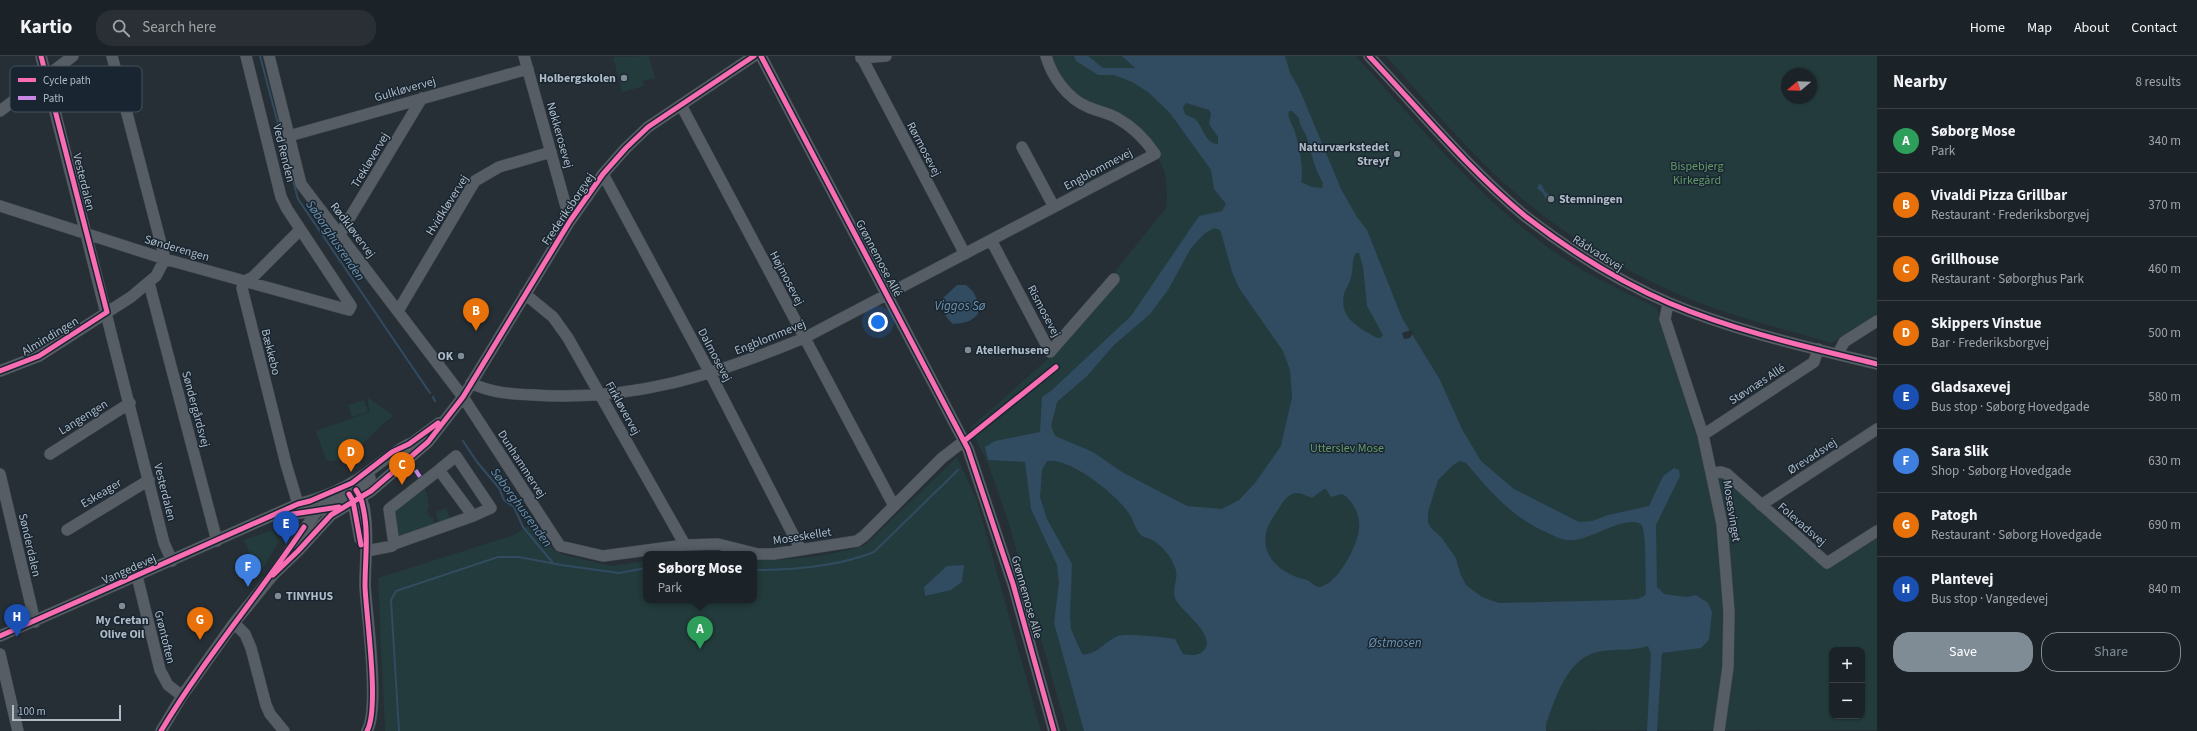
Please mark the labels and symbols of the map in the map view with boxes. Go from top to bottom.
legend [10,66,142,112]
north arrow [1781,68,1817,104]
place label: Holbergskolen [539,70,616,87]
text: Cycle path [43,73,91,88]
street label: Gulkløvervej [373,73,438,106]
marker: Holbergskolen [619,73,629,83]
text: Path [43,91,64,106]
street label: Nøkkerosevej [542,100,577,170]
street label: Rørmosevej [902,119,945,179]
street label: Ved Renden [268,122,299,184]
street label: Trekløvervej [347,129,394,191]
place label: Naturværkstedet Streyf [1299,139,1390,170]
street label: Engblommevej [1061,144,1136,195]
marker: Naturværkstedet Streyf [1392,149,1402,159]
street label: Vesterdalen [68,151,99,213]
park label: Bispebjerg Kirkegård [1670,158,1724,189]
street label: Frederiksborgvej [538,170,599,249]
street label: Hvidkløvervej [422,171,473,239]
place label: Stemningen [1559,191,1623,208]
marker: Stemningen [1546,194,1556,204]
water label: Søborghusrenden [301,196,369,285]
street label: Rødkløvervej [326,199,379,262]
street label: Grønnemose Allé [851,217,906,300]
street label: Sønderengen [142,231,211,266]
street label: Rådvadsvej [1569,231,1626,276]
street label: Højmosevej [765,248,808,308]
street label: Rismosevej [1023,282,1064,340]
water label: Viggos Sø [934,297,986,315]
pin: B [463,298,489,331]
your location [868,312,888,332]
street label: Almindingen [19,313,82,360]
street label: Engblommevej [732,315,808,359]
street label: Dalmosevej [693,325,736,385]
street label: Bækkebo [257,327,284,377]
place label: Atelierhusene [975,342,1049,359]
marker: Atelierhusene [963,345,973,355]
place label: OK [437,348,454,365]
marker: OK [456,351,466,361]
street label: Støvnæs Allé [1726,360,1789,409]
street label: Søndergårdsvej [177,369,214,449]
street label: Firkløvervej [601,378,644,438]
street label: Langengen [55,396,111,439]
street label: Dunhammervej [493,427,550,502]
street label: Ørevadsvej [1784,434,1840,479]
pin: D [338,439,364,472]
park label: Utterslev Mose [1310,440,1384,457]
pin: C [389,452,415,485]
street label: Vesterdalen [149,461,180,523]
water label: Søborghusrenden [486,464,556,551]
street label: Eskeager [78,474,126,512]
street label: Mosesvinget [1718,479,1745,543]
street label: Folevadsvej [1774,499,1830,550]
pin: E [273,511,299,544]
street label: Sønderdalen [14,512,45,578]
street label: Moseskellet [772,523,832,549]
street label: Vangedevej [99,550,159,589]
pin: F [235,554,261,587]
street label: Grønnemose Alle [1007,554,1046,641]
place label: TINYHUS [286,588,334,605]
marker: TINYHUS [273,591,283,601]
marker: My Cretan Olive Oil [117,601,127,611]
pin: H [4,604,30,637]
pin: G [187,607,213,640]
street label: Grøntoften [150,609,179,666]
place label: My Cretan Olive Oil [95,612,149,643]
pin: A [687,616,713,649]
water label: Østmosen [1367,634,1422,652]
scale bar [12,703,121,722]

